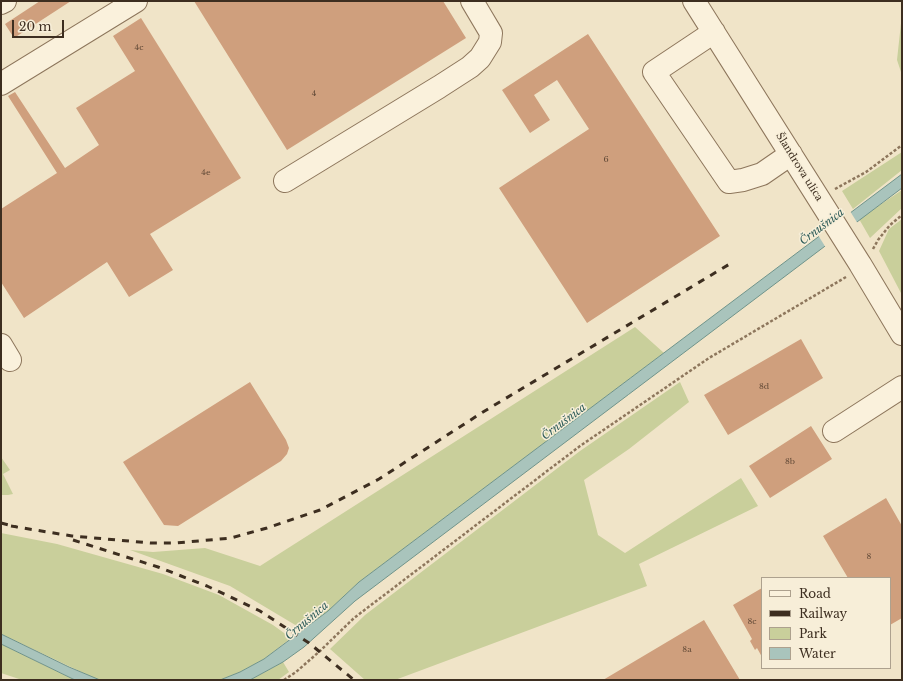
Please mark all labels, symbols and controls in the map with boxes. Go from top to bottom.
scale bar [14,12,66,38]
text: 20 m [19,19,51,34]
house number: 4c [135,43,143,53]
house number: 4 [312,89,316,99]
street label: Šlandrova ulica [773,131,825,203]
house number: 6 [603,155,609,165]
house number: 4e [201,168,211,178]
water label: Črnušnica [797,206,847,248]
house number: 8d [759,382,769,392]
water label: Črnušnica [539,401,589,443]
house number: 8b [785,457,795,467]
house number: 8 [867,552,871,562]
legend [761,577,891,669]
text: Road [799,586,831,601]
water label: Črnušnica [283,599,331,643]
text: Railway [799,606,847,621]
house number: 8c [747,617,757,627]
text: Park [799,626,827,641]
house number: 8a [682,645,692,655]
text: Water [799,646,836,661]

